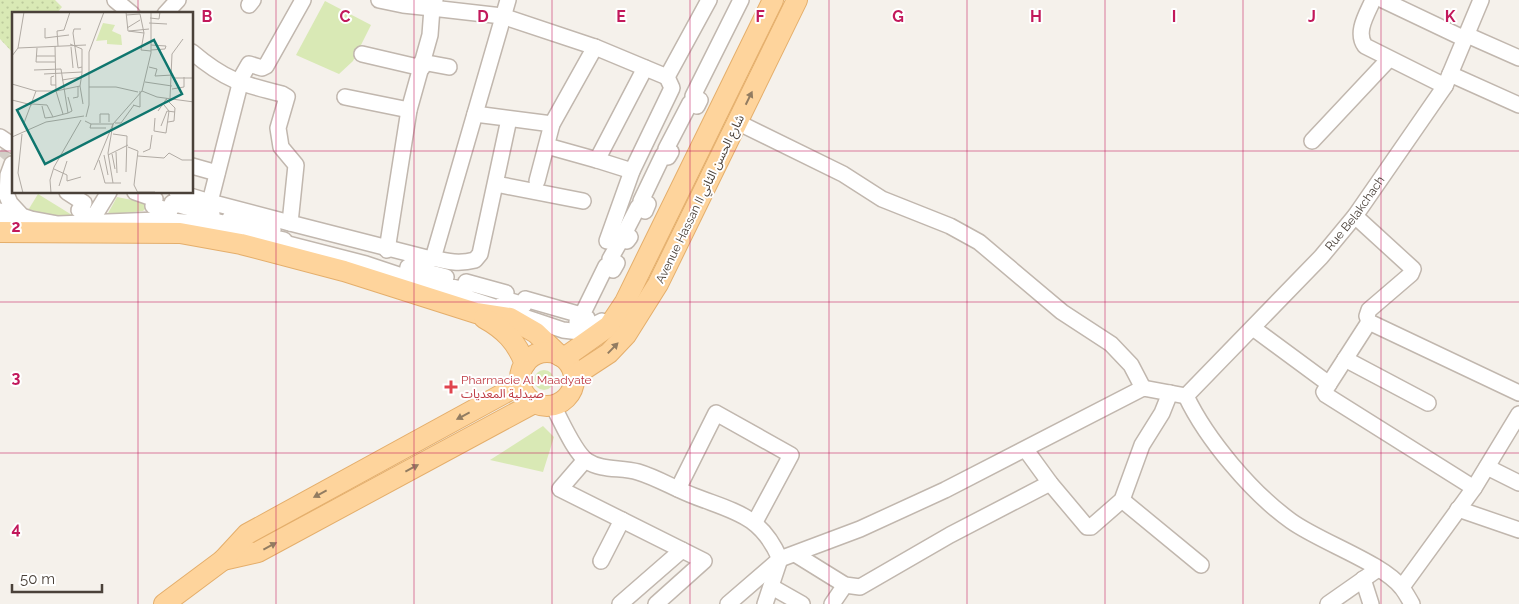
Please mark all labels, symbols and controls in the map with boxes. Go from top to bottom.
text: B [202,7,213,26]
text: C [340,7,351,26]
text: D [477,7,489,26]
text: E [616,7,626,26]
text: F [755,7,765,26]
text: G [892,7,904,26]
text: H [1030,7,1042,26]
text: I [1172,7,1176,26]
text: J [1308,7,1316,26]
text: K [1445,7,1456,26]
inset map [12,12,194,194]
one-way arrow [745,91,753,106]
street label: Avenue Hassan II شارع الحسن الثاني [653,112,750,287]
street label: Rue Belakchach [1322,174,1387,253]
text: 2 [11,217,21,236]
one-way arrow [607,342,619,354]
text: 3 [12,368,21,387]
place label: Pharmacie Al Maadyate صيدلية المعديات [461,373,592,401]
marker: Pharmacie Al Maadyate صيدلية المعديات [445,381,457,393]
one-way arrow [456,412,470,421]
one-way arrow [405,464,420,472]
one-way arrow [313,490,327,498]
text: 4 [11,519,21,538]
one-way arrow [263,541,276,550]
scale bar [12,562,102,594]
text: 50 m [20,570,55,588]

